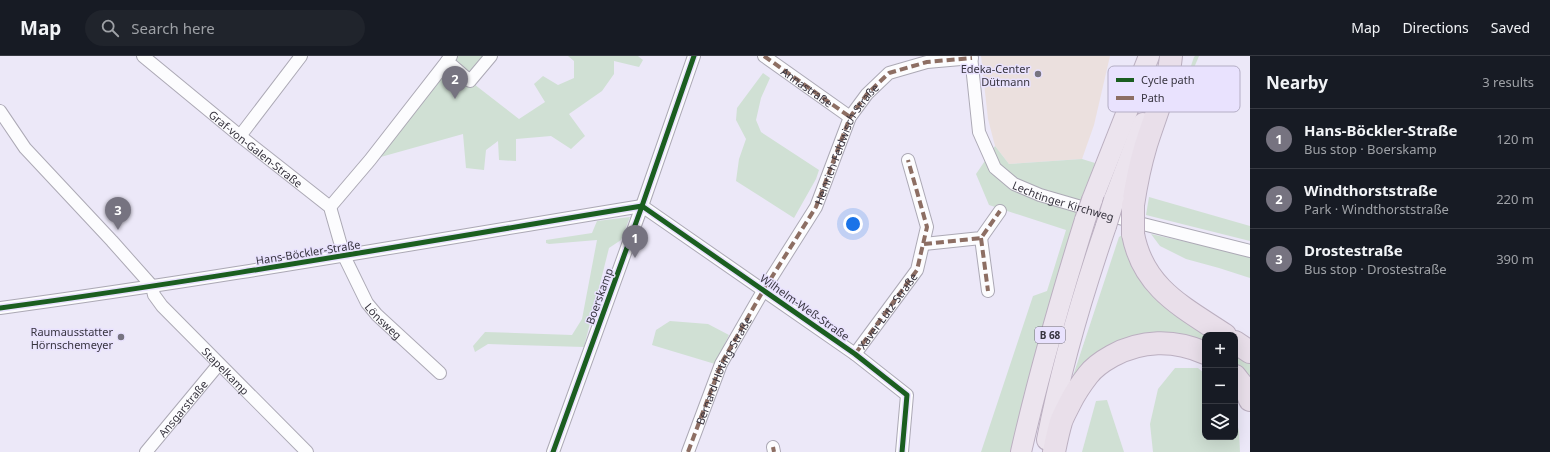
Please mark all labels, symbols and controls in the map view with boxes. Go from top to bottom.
search box [85,10,365,46]
text: Map [20,15,61,41]
icon: search [99,17,121,39]
text: Search here [131,18,215,38]
text: Map [1351,18,1380,37]
text: Directions [1402,18,1469,37]
text: Saved [1491,18,1530,37]
place label: Edeka-Center Dütmann [961,61,1030,89]
street label: Annastraße [779,63,836,110]
pin: 2 [442,66,468,99]
legend [1108,66,1240,112]
marker: Edeka-Center Dütmann [1033,69,1043,79]
text: Nearby [1266,71,1328,94]
text: Cycle path [1141,72,1194,87]
text: 3 results [1482,73,1534,91]
street label: Heinrich-Feldwisch-Straße [810,80,882,207]
text: Path [1141,90,1165,105]
street label: Graf-von-Galen-Straße [206,106,306,190]
text: Hans-Böckler-Straße [1304,120,1458,140]
text: 1 [1275,130,1283,148]
text: 120 m [1496,130,1534,148]
text: Bus stop · Boerskamp [1304,140,1437,158]
street label: Lechtinger Kirchweg [1011,177,1116,224]
text: Windthorststraße [1304,180,1438,200]
text: 2 [1275,190,1283,208]
text: 220 m [1496,190,1534,208]
pin: 3 [105,197,131,230]
text: Park · Windthorststraße [1304,200,1449,218]
your location [843,214,863,234]
pin: 1 [622,225,648,258]
street label: Hans-Böckler-Straße [255,236,361,268]
text: Drostestraße [1304,240,1403,260]
text: 3 [1275,250,1283,268]
text: 390 m [1496,250,1534,268]
text: Bus stop · Drostestraße [1304,260,1447,278]
street label: Boerskamp [582,266,616,326]
street label: Xaver-Lütz-Straße [854,269,920,352]
street label: Wilhelm-Weß-Straße [757,270,853,344]
street label: Lönsweg [362,299,405,342]
street label: Bernard-Höting-Straße [692,313,754,427]
place label: Raumausstatter Hörnschemeyer [31,324,113,352]
road number: B 68 [1035,327,1065,343]
marker: Raumausstatter Hörnschemeyer [116,332,126,342]
map controls [1202,332,1238,440]
button: + [1202,332,1238,368]
street label: Stapelkamp [199,344,253,398]
button: − [1202,368,1238,404]
street label: Ansgarstraße [154,377,210,440]
button: layers [1202,404,1238,440]

